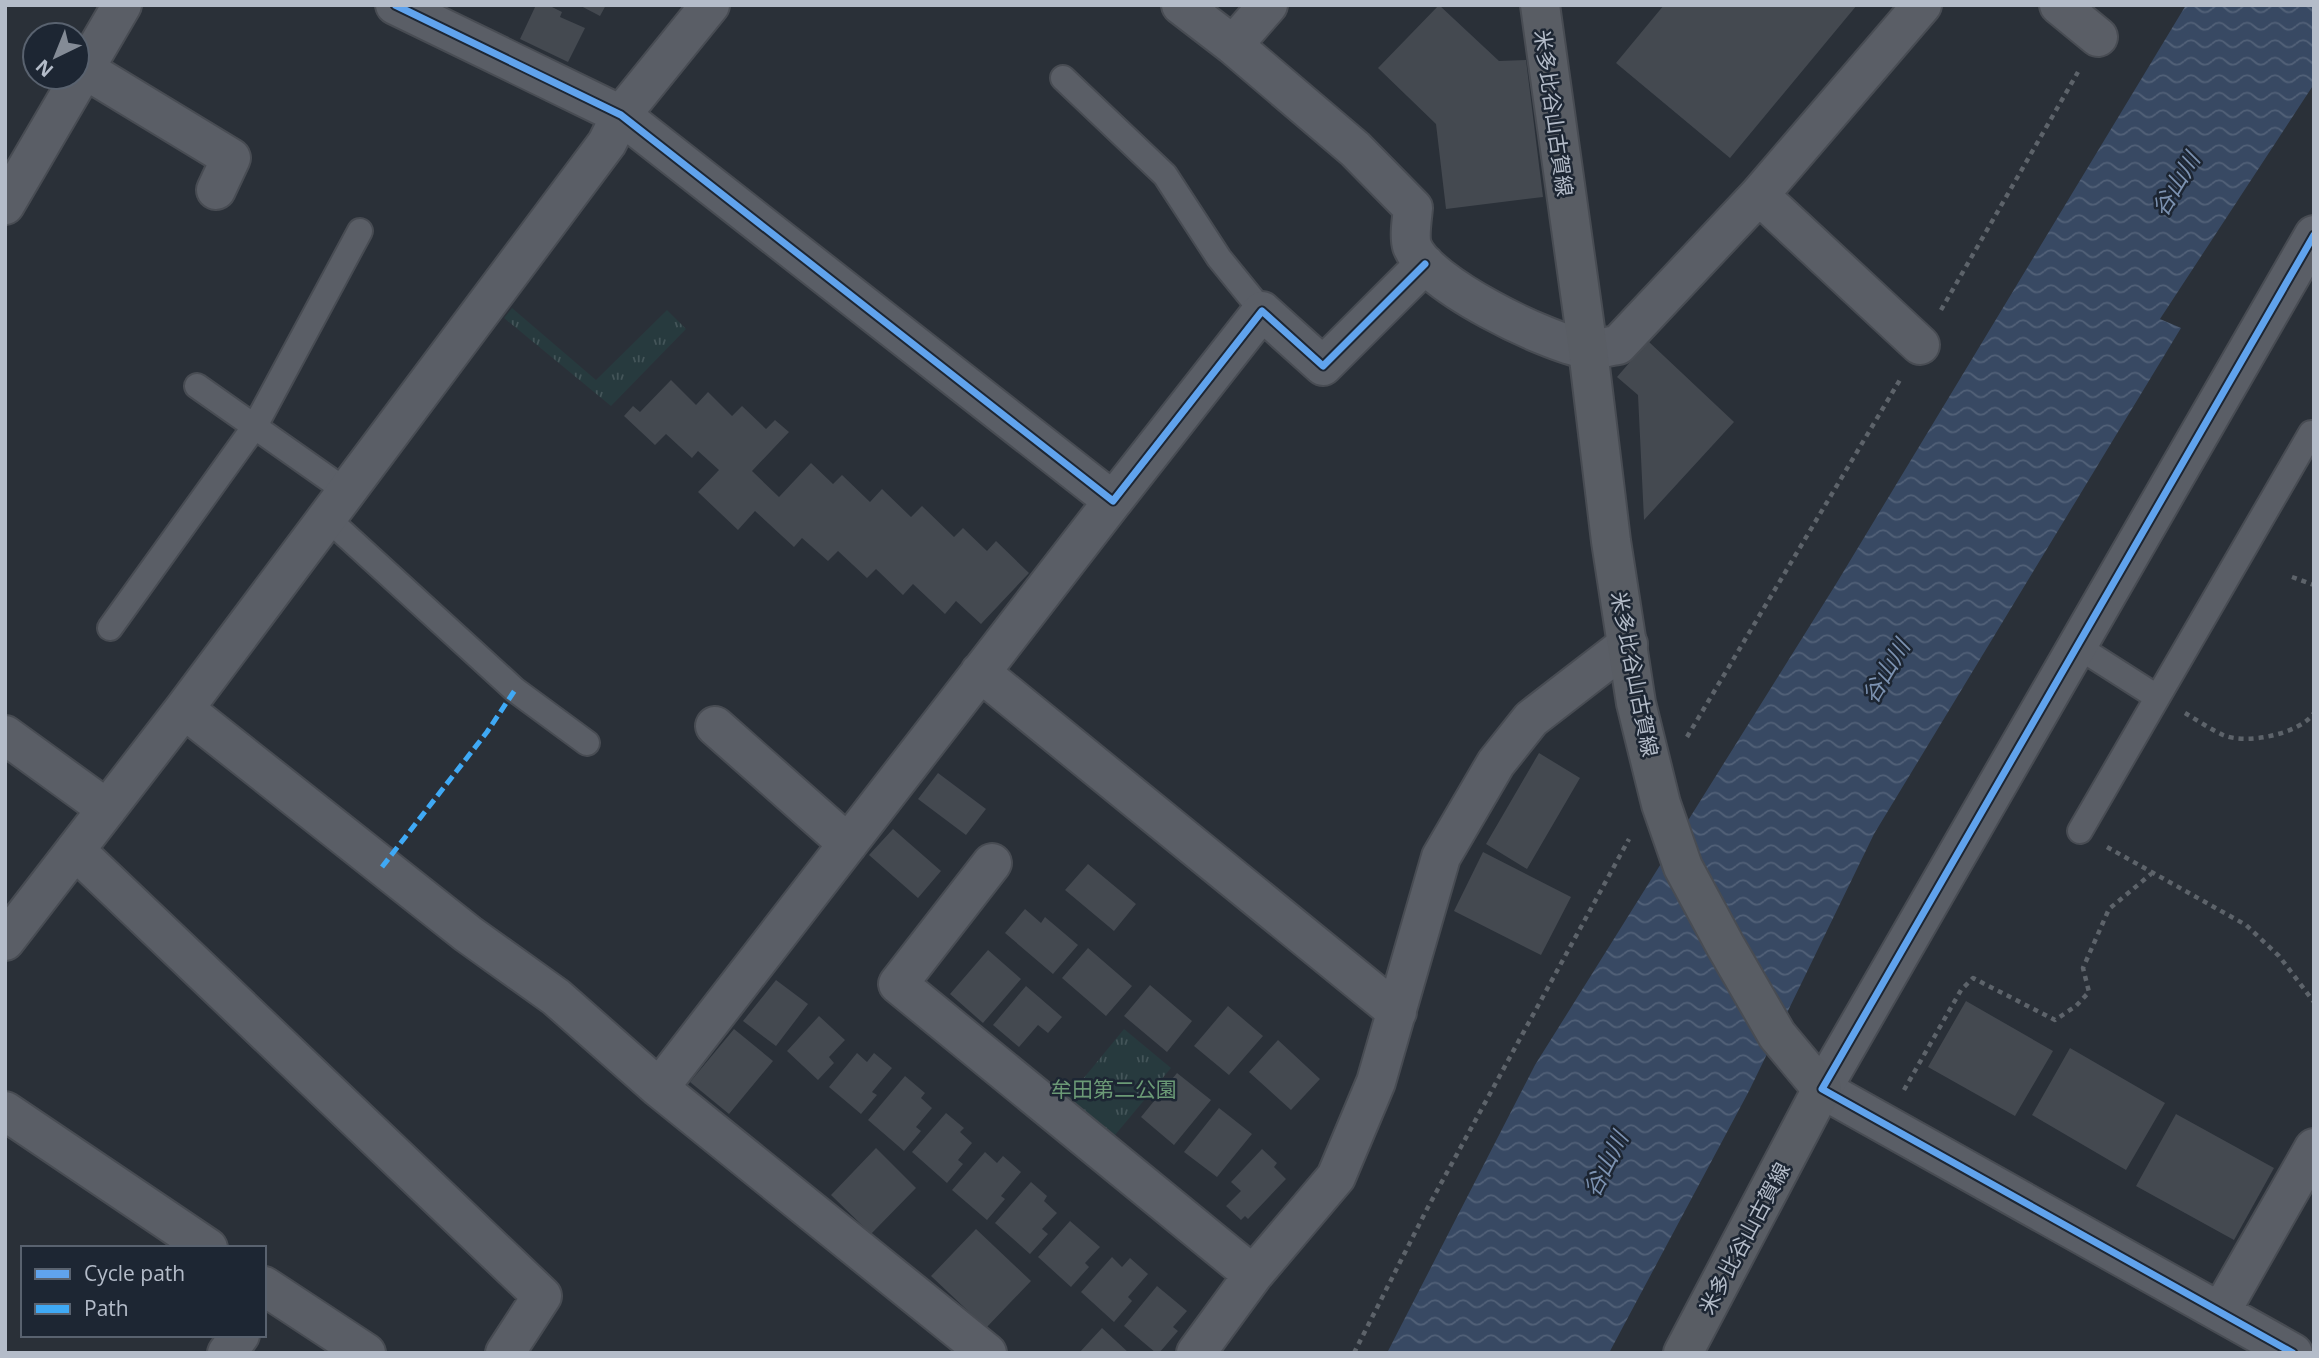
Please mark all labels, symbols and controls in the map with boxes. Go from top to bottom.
north arrow [21,21,91,91]
street label: 米多比谷山古賀線 [1528,28,1580,198]
text: N [30,54,59,83]
water label: 谷山川 [2144,144,2208,222]
street label: 米多比谷山古賀線 [1605,589,1665,759]
water label: 谷山川 [1854,631,1918,709]
park label: 牟田第二公園 [1051,1075,1177,1103]
water label: 谷山川 [1575,1123,1636,1202]
street label: 米多比谷山古賀線 [1692,1157,1796,1319]
legend [21,1246,266,1337]
text: Cycle path [84,1259,185,1287]
text: Path [84,1294,129,1322]

